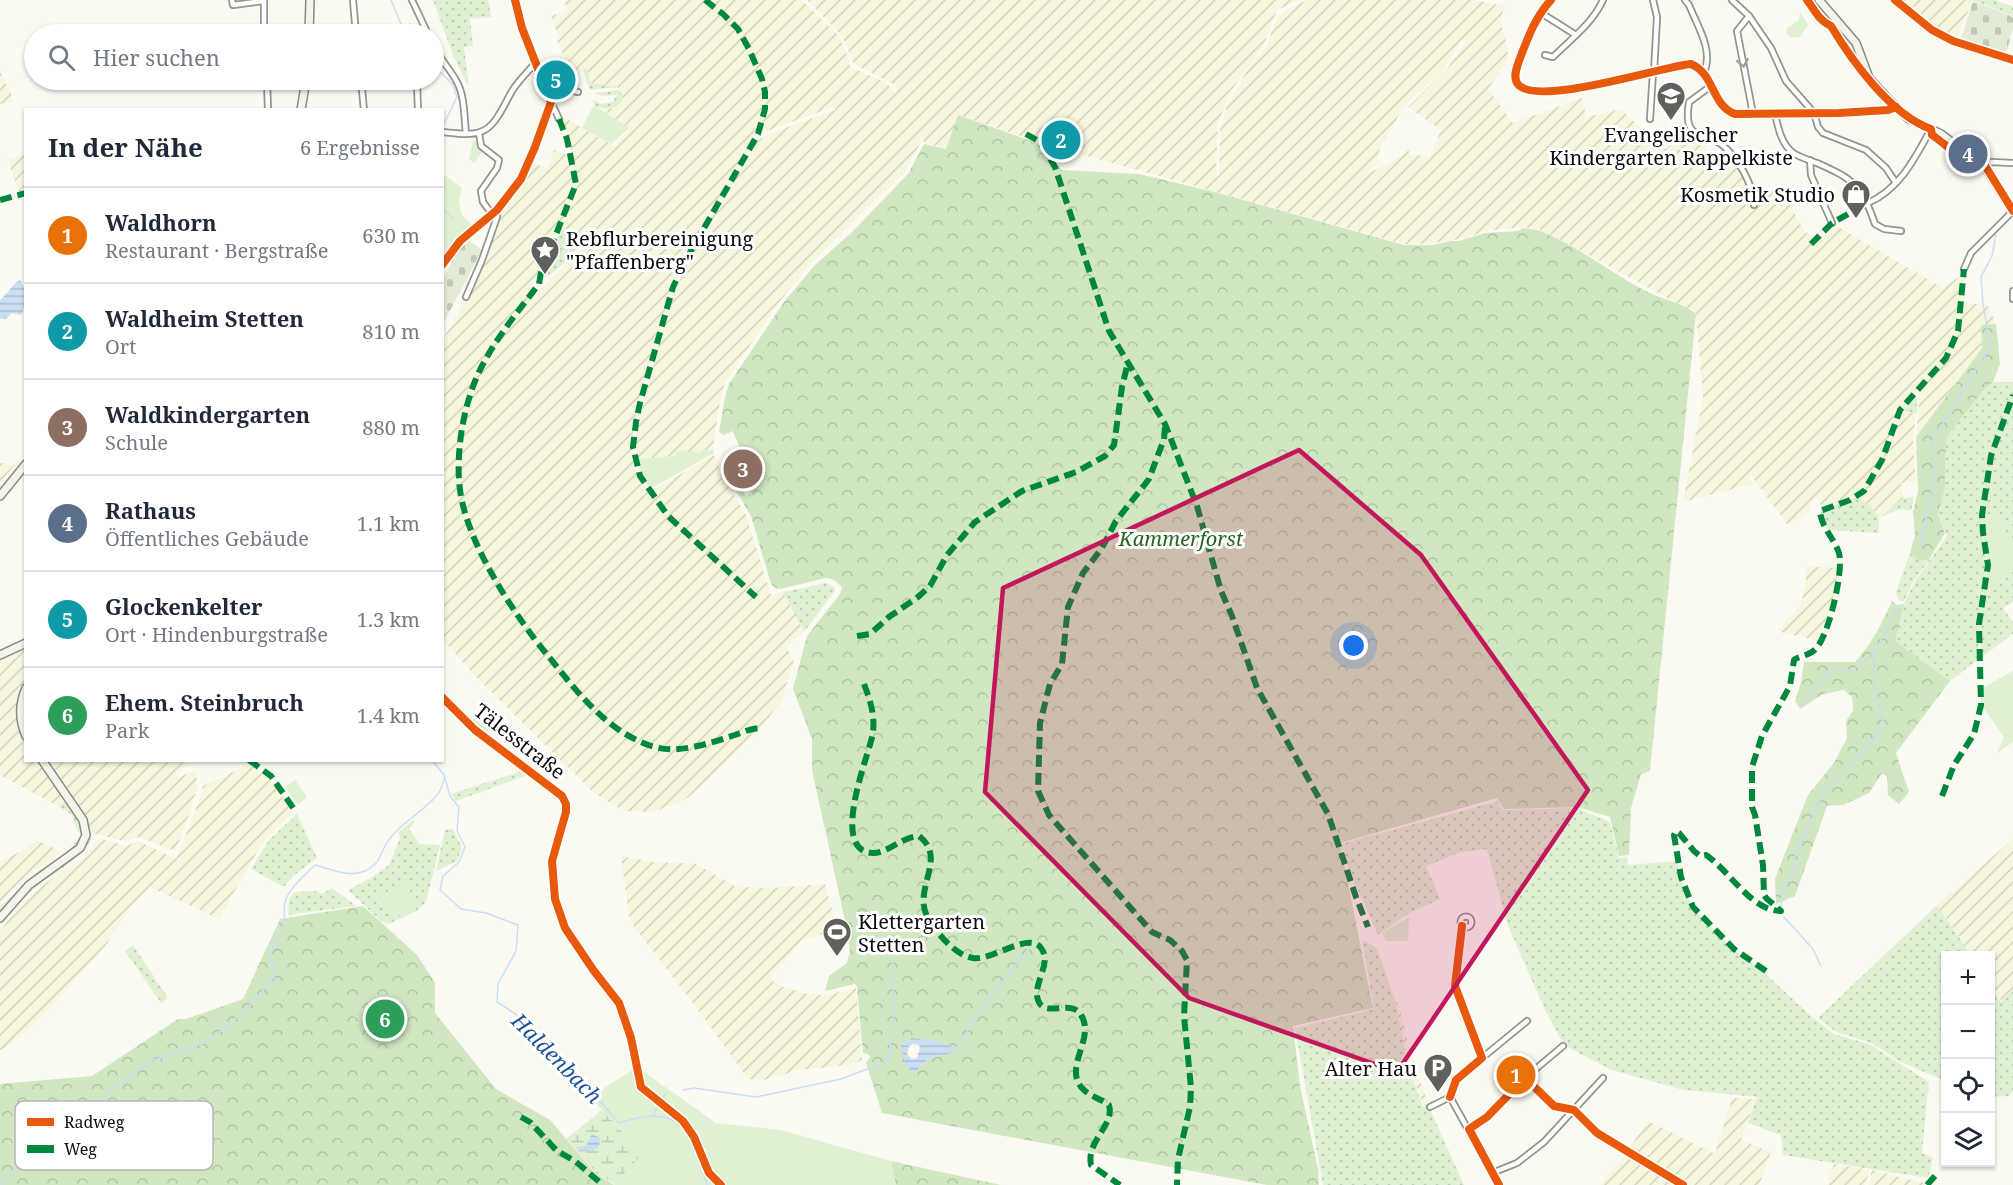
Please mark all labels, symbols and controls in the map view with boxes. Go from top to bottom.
search box [24,24,444,90]
icon: search [45,41,78,74]
text: Hier suchen [93,42,220,72]
pin: 5 [536,58,576,103]
one-way arrow [1737,58,1749,68]
school or university icon: Evangelischer Kindergarten Rappelkiste [1655,80,1687,122]
pin: 2 [1042,118,1080,162]
place label: Evangelischer Kindergarten Rappelkiste [1549,121,1793,171]
text: In der Nähe [48,129,203,165]
pin: 4 [1948,132,1988,176]
text: 6 Ergebnisse [300,134,420,161]
shop icon: Kosmetik Studio [1840,178,1872,220]
place label: Kosmetik Studio [1680,181,1835,208]
text: Waldhorn [105,207,217,237]
text: 1 [62,222,73,249]
text: 630 m [362,222,420,249]
place label: Rebflurbereinigung "Pfaffenberg" [566,225,754,275]
place icon: Rebflurbereinigung "Pfaffenberg" [529,234,561,276]
text: Restaurant · Bergstraße [105,237,328,264]
text: Waldheim Stetten [105,303,304,333]
text: 2 [62,318,73,345]
text: 810 m [362,318,420,345]
text: Ort [105,333,136,360]
text: Waldkindergarten [105,399,310,429]
text: 3 [62,414,73,441]
text: 880 m [362,414,420,441]
text: Schule [105,429,168,456]
pin: 3 [724,446,762,492]
text: Rathaus [105,495,196,525]
text: 4 [62,510,73,537]
text: 1.1 km [357,510,420,537]
text: Öffentliches Gebäude [105,525,309,552]
park label: Kammerforst [1118,525,1244,552]
text: Glockenkelter [105,591,263,621]
text: 5 [62,606,73,633]
text: 1.3 km [357,606,420,633]
text: Ort · Hindenburgstraße [105,621,328,648]
your location [1339,631,1368,660]
text: Ehem. Steinbruch [105,687,304,717]
street label: Tälesstraße [469,697,571,785]
text: 6 [62,702,73,729]
text: 1.4 km [357,702,420,729]
text: Park [105,717,149,744]
place label: Klettergarten Stetten [858,908,985,958]
sports icon: Klettergarten Stetten [821,916,853,958]
map controls [1941,951,1995,1167]
button: + [1941,951,1995,1005]
pin: 6 [366,996,404,1042]
button: − [1941,1005,1995,1059]
water label: Haldenbach [505,1006,609,1110]
parking icon: Alter Hau [1422,1052,1454,1094]
pin: 1 [1496,1052,1536,1098]
place label: Alter Hau [1325,1055,1417,1082]
button: locate [1941,1059,1995,1113]
legend [15,1101,213,1170]
text: Radweg [64,1111,125,1133]
button: layers [1941,1113,1995,1167]
text: Weg [64,1138,97,1160]

